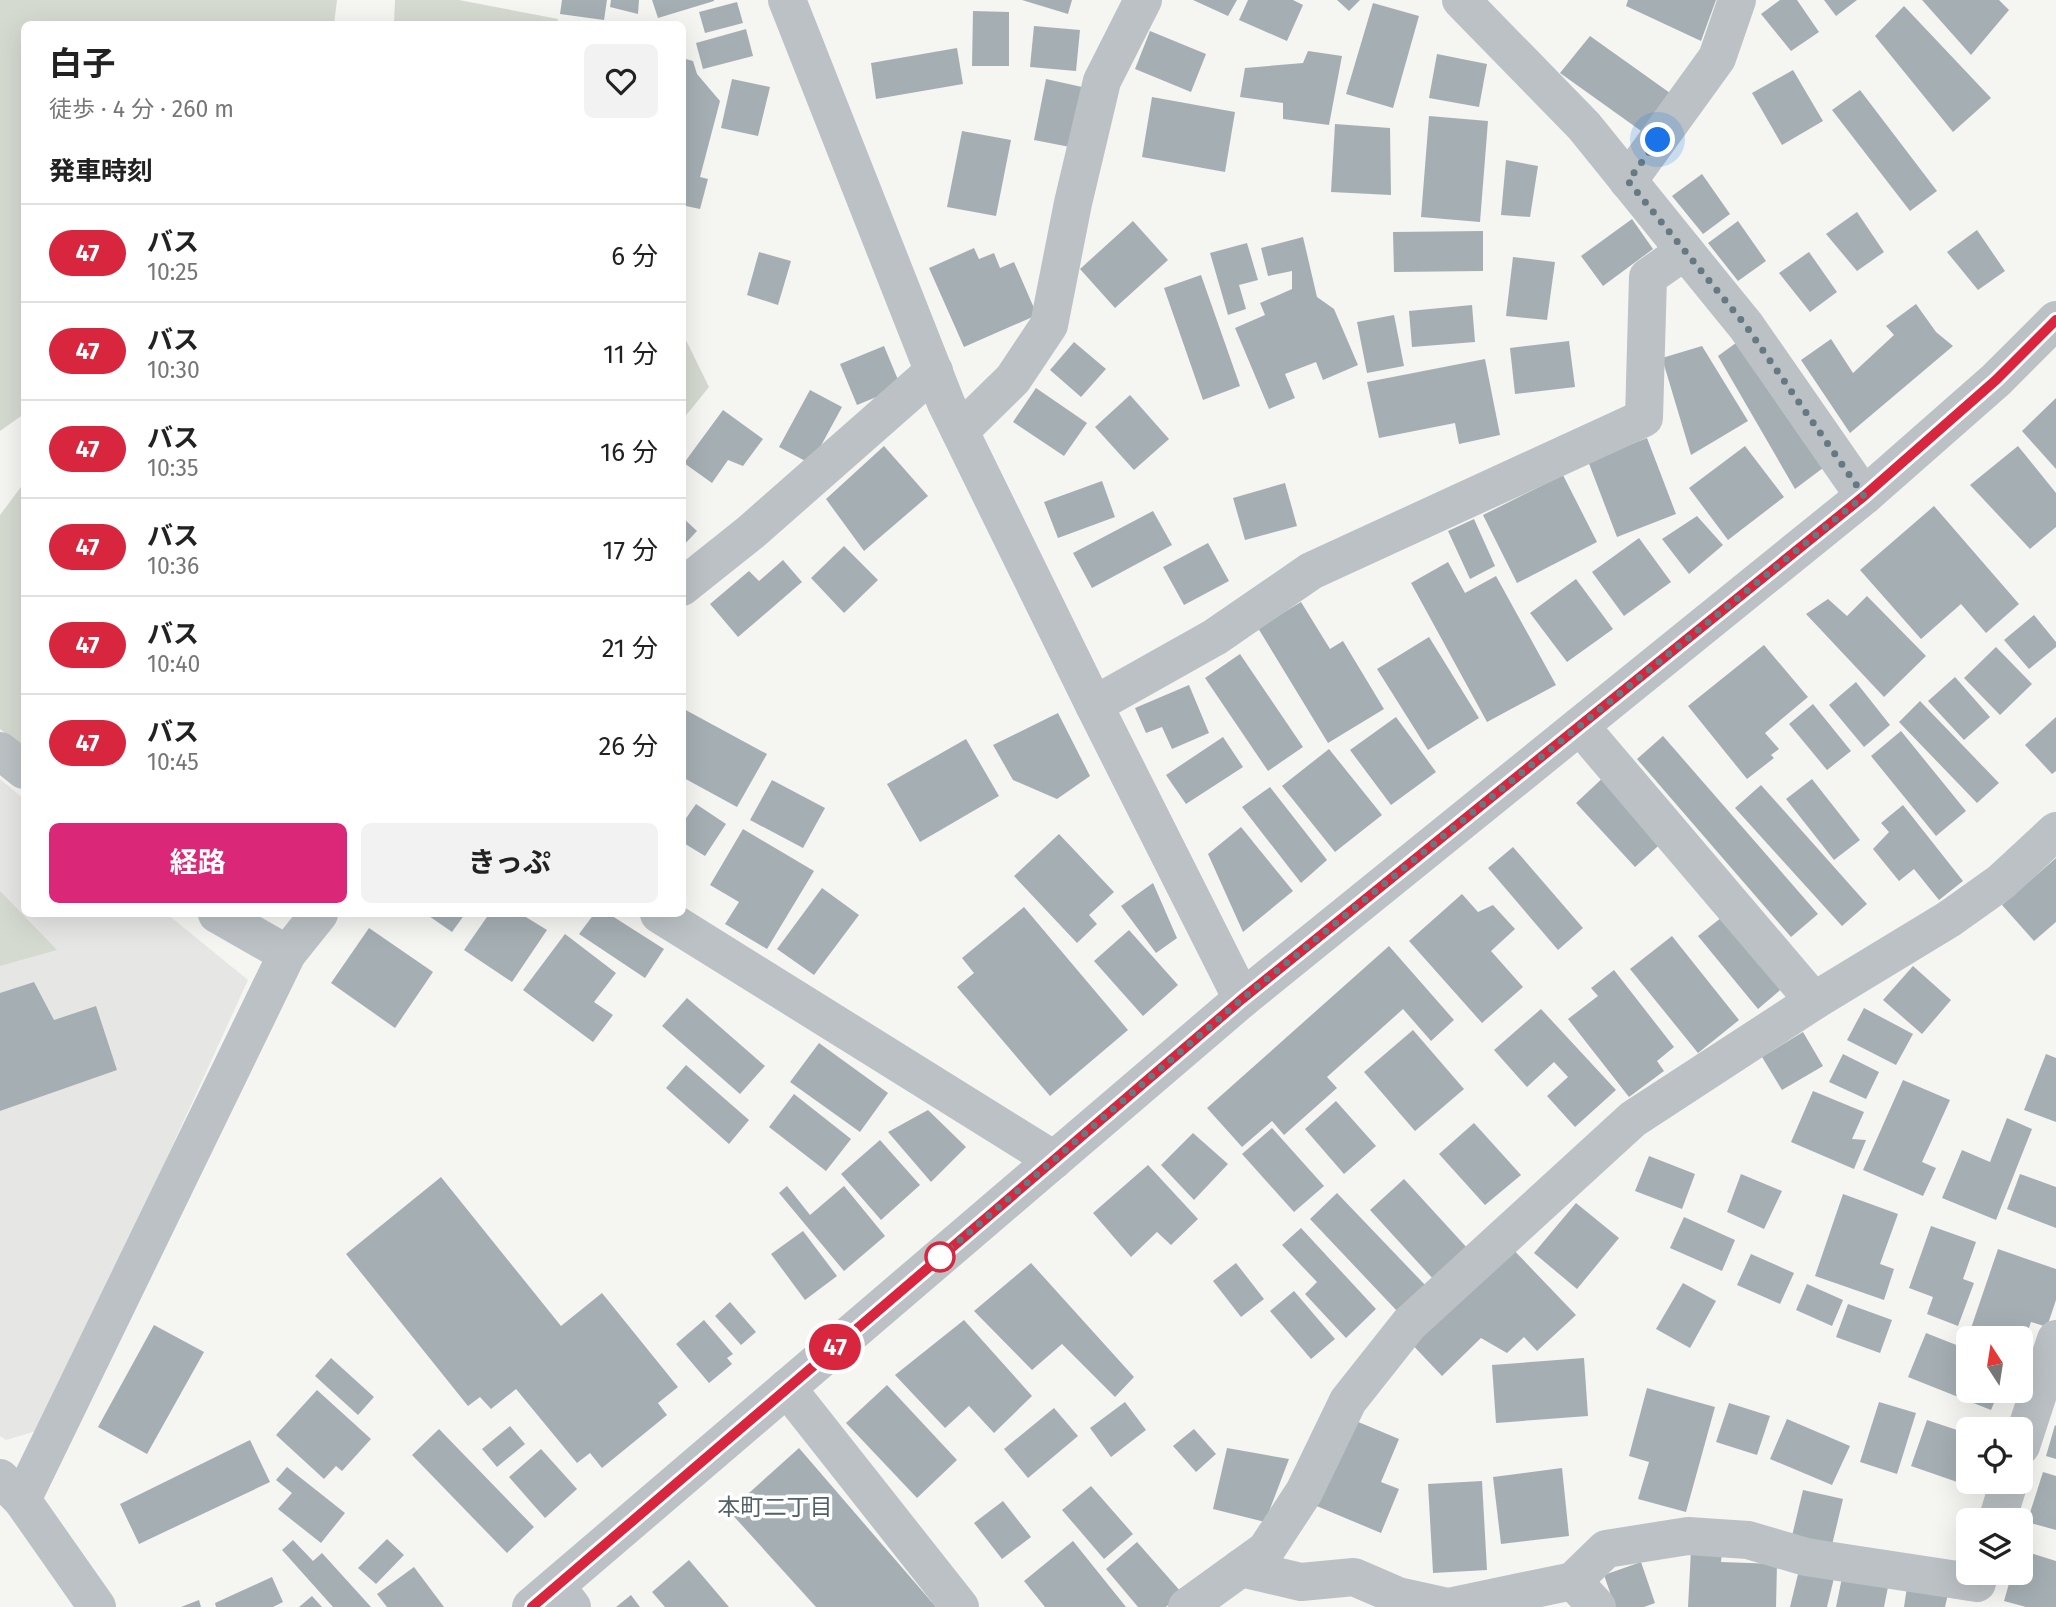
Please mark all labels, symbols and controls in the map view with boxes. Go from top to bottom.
text: 白子 [49,44,115,84]
button: heart [584,44,658,118]
text: 徒歩 · 4 分 · 260 m [49,95,234,123]
your location [1640,122,1675,157]
text: 発車時刻 [49,156,153,187]
text: バス [147,227,199,258]
text: 47 [75,239,100,267]
text: 6 分 [611,241,658,272]
text: 10:25 [147,258,198,286]
text: バス [147,325,199,356]
text: 47 [75,337,100,365]
text: 11 分 [603,339,658,370]
text: 10:30 [147,356,200,384]
text: バス [147,423,199,454]
text: 47 [75,435,100,463]
text: 16 分 [600,437,658,468]
text: 10:35 [147,454,199,482]
text: バス [147,521,199,552]
text: 47 [75,533,100,561]
text: 17 分 [602,535,658,566]
text: 10:36 [147,552,199,580]
text: バス [147,619,199,650]
text: 47 [75,631,100,659]
text: 21 分 [602,633,658,664]
text: 10:40 [147,650,200,678]
text: バス [147,717,199,748]
text: 47 [75,729,100,757]
text: 26 分 [598,731,658,762]
text: 10:45 [147,748,199,776]
button: 経路 [49,823,347,903]
button: きっぷ [361,823,658,903]
unlabelled marker [925,1242,955,1272]
line badge: 47 [804,1324,866,1370]
north arrow [1956,1326,2034,1404]
map controls [1956,1326,2033,1585]
text: 47 [823,1333,847,1361]
button: locate [1956,1417,2033,1494]
district label: 本町二丁目 [718,1493,833,1521]
button: layers [1956,1508,2033,1585]

